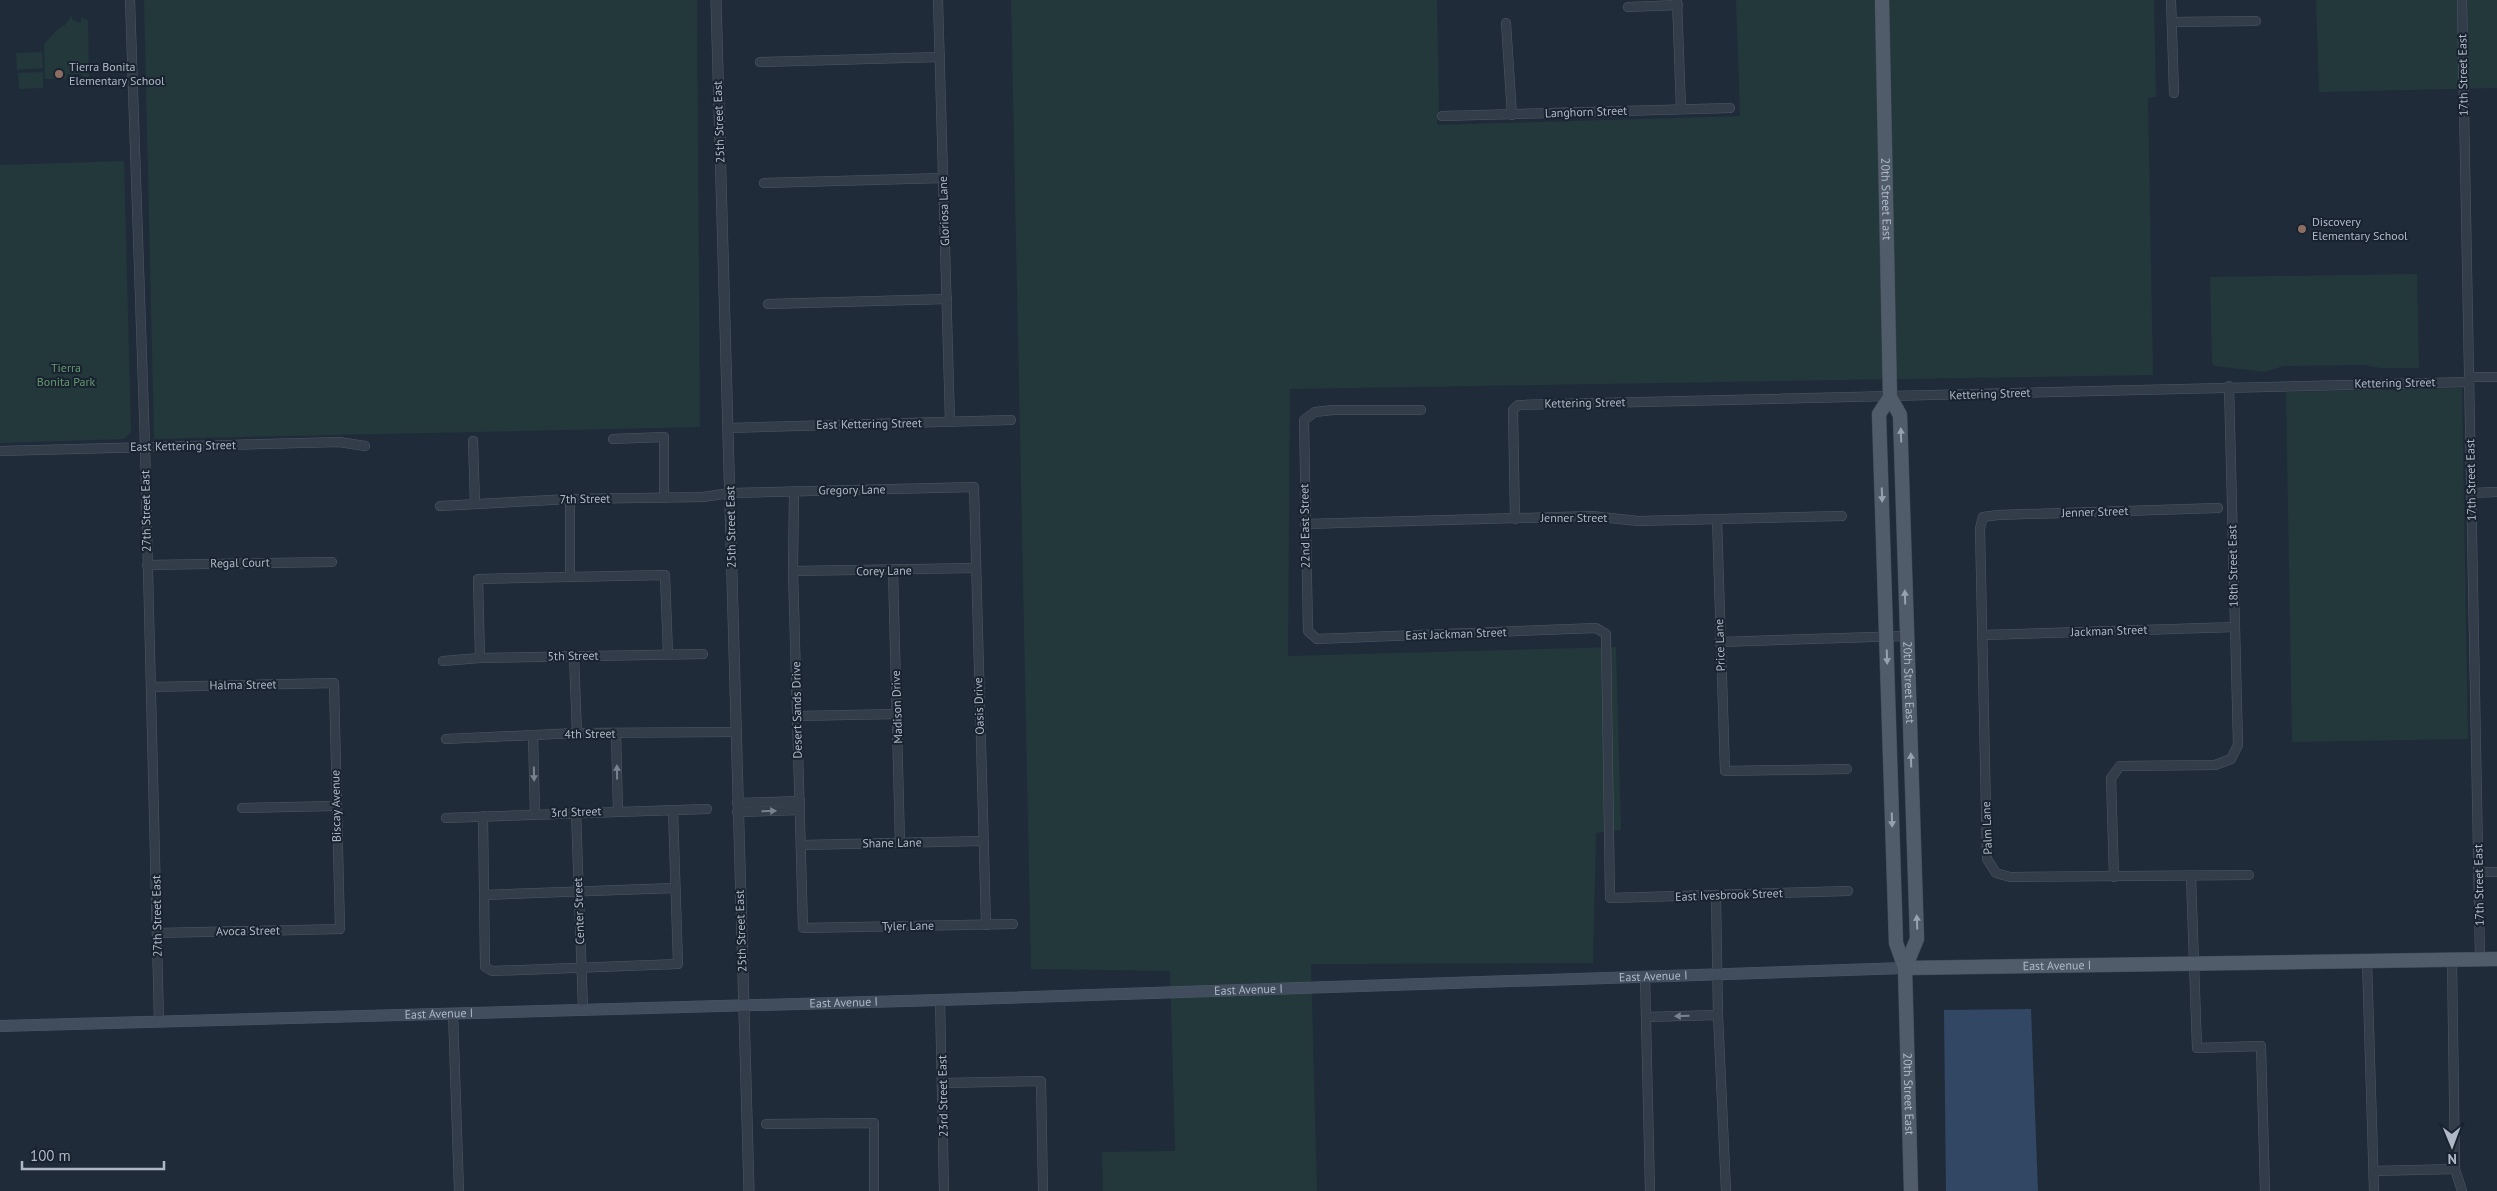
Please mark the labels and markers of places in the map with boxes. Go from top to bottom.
place label: Tierra Bonita Elementary School [69,59,165,88]
marker: Tierra Bonita Elementary School [53,68,65,80]
place label: Discovery Elementary School [2312,214,2408,243]
marker: Discovery Elementary School [2296,223,2308,235]

